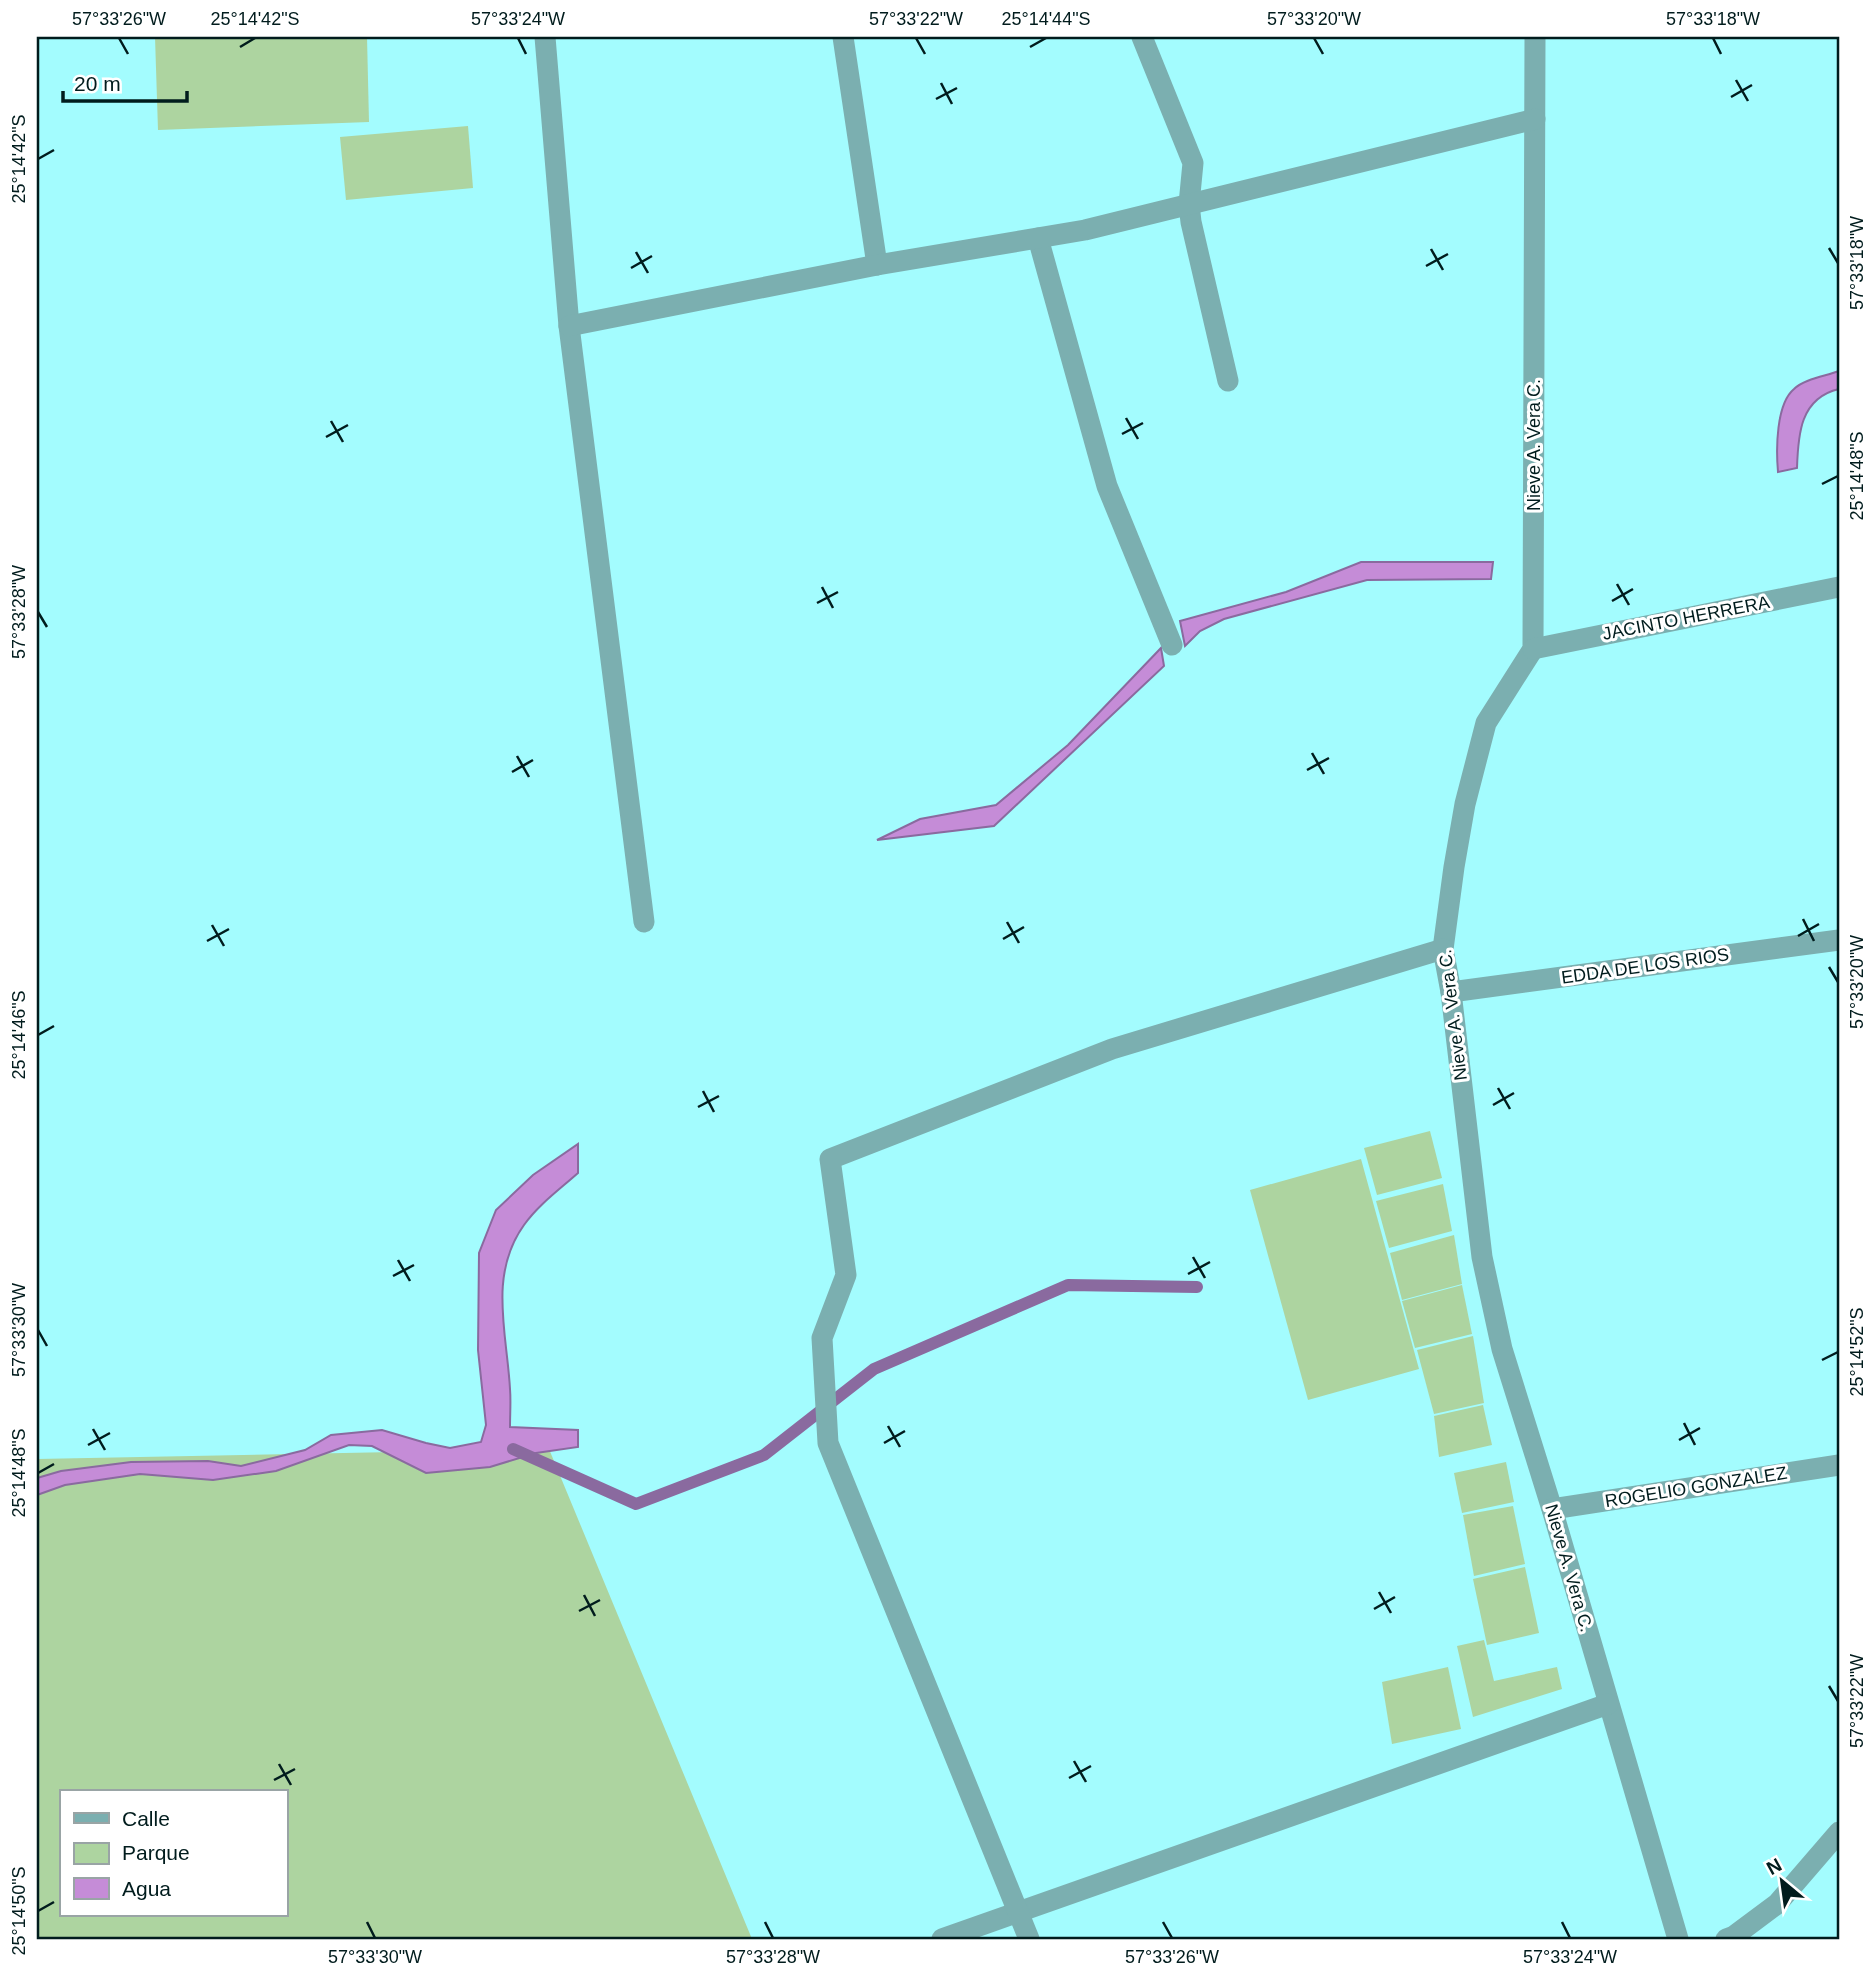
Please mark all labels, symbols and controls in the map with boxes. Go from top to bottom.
text: 57°33'26"W [72,9,166,29]
text: 25°14'42"S [210,9,300,29]
text: 57°33'24"W [471,9,565,29]
text: 57°33'22"W [869,9,963,29]
text: 25°14'44"S [1001,9,1091,29]
text: 57°33'20"W [1267,9,1361,29]
text: 57°33'18"W [1666,9,1760,29]
scale bar [63,60,187,104]
text: 20 m [74,72,121,95]
text: 25°14'42"S [9,114,29,204]
text: 57°33'18"W [1847,216,1867,310]
street label: Nieve A. Vera C. [1524,379,1544,511]
text: 25°14'48"S [1847,431,1867,521]
text: 57°33'28"W [9,565,29,659]
street label: JACINTO HERRERA [1601,592,1771,644]
text: 57°33'20"W [1847,935,1867,1029]
street label: EDDA DE LOS RIOS [1560,944,1730,988]
street label: Nieve A. Vera C. [1435,948,1471,1082]
text: 25°14'46"S [9,990,29,1080]
text: 57°33'30"W [9,1283,29,1377]
text: 25°14'52"S [1847,1307,1867,1397]
text: 25°14'48"S [9,1428,29,1518]
street label: ROGELIO GONZALEZ [1604,1463,1788,1511]
street label: Nieve A. Vera C. [1541,1502,1597,1634]
text: 57°33'22"W [1847,1654,1867,1748]
legend [60,1790,287,1916]
text: Calle [122,1807,170,1830]
text: Parque [122,1841,190,1864]
north arrow [1746,1846,1816,1916]
text: N [1763,1854,1785,1879]
text: 25°14'50"S [9,1866,29,1956]
text: Agua [122,1877,171,1900]
text: 57°33'30"W [328,1947,422,1967]
text: 57°33'28"W [726,1947,820,1967]
text: 57°33'26"W [1125,1947,1219,1967]
text: 57°33'24"W [1523,1947,1617,1967]

